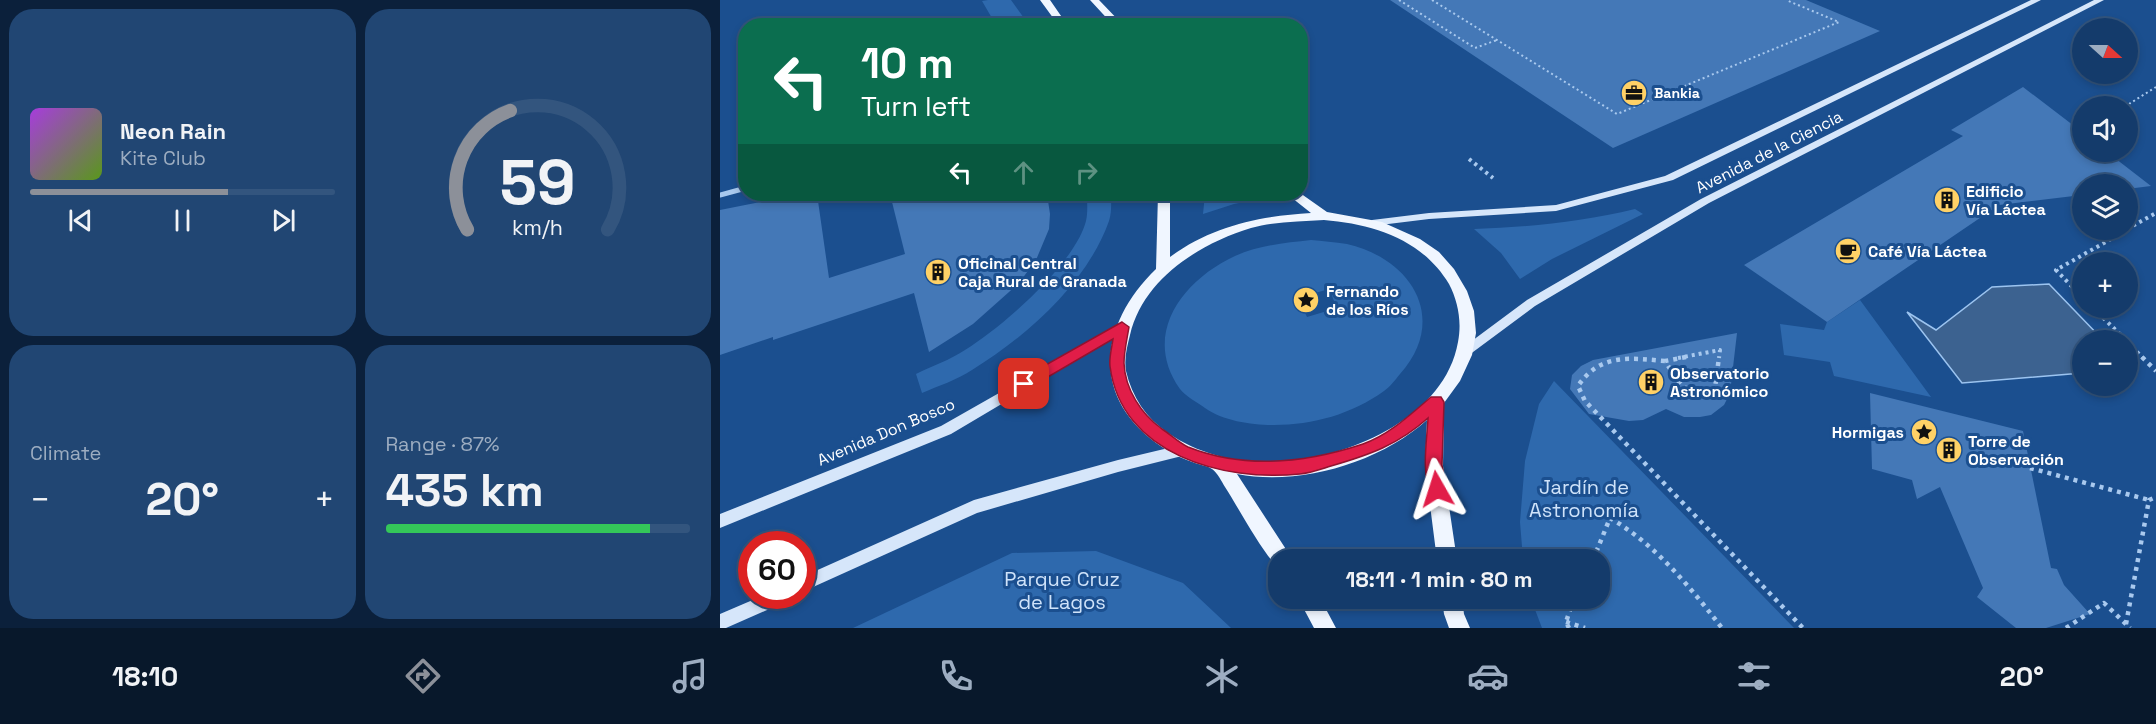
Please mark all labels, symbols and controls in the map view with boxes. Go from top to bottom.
north arrow [2072,18,2138,84]
map controls [2072,18,2138,396]
text: 10 m [861,37,954,90]
icon: left [762,42,840,120]
office icon: Bankia [1619,78,1649,108]
place label: Bankia [1654,84,1700,102]
text: Turn left [861,89,971,124]
button: sound [2072,96,2138,162]
street label: Avenida de la Ciencia [1692,106,1846,198]
text: Neon Rain [120,117,226,145]
text: 59 [500,143,576,222]
text: Kite Club [120,145,206,171]
icon: left [944,156,977,189]
icon: ahead [1007,156,1040,189]
icon: right [1070,156,1103,189]
button: layers [2072,174,2138,240]
place label: Edificio Vía Láctea [1966,181,2046,220]
building icon: Edificio Vía Láctea [1932,185,1962,215]
icon: previous [64,204,97,237]
icon: pause [166,204,199,237]
icon: next [267,204,300,237]
text: km/h [512,214,563,241]
cafe icon: Café Vía Láctea [1833,236,1863,266]
place label: Café Vía Láctea [1868,241,1987,262]
button: + [2072,252,2138,318]
place label: Oficinal Central Caja Rural de Granada [958,253,1127,292]
building icon: Oficinal Central Caja Rural de Granada [923,257,953,287]
place label: Fernando de los Ríos [1326,281,1409,320]
place icon: Fernando de los Ríos [1291,285,1321,315]
button: − [2072,330,2138,396]
pin [998,358,1049,409]
place label: Observatorio Astronómico [1670,363,1770,402]
icon: arrive [1007,367,1040,400]
building icon: Observatorio Astronómico [1636,367,1666,397]
street label: Avenida Don Bosco [814,393,958,471]
place icon: Hormigas [1909,417,1939,447]
place label: Hormigas [1832,422,1904,443]
text: Range · 87% [386,431,500,457]
place label: Torre de Observación [1968,431,2064,470]
building icon: Torre de Observación [1934,435,1964,465]
text: Climate [30,440,101,466]
position arrow [1405,457,1469,521]
text: 435 km [386,462,544,519]
text: 20° [145,471,219,528]
park label: Jardín de Astronomía [1529,474,1639,523]
text: − [30,479,50,521]
text: + [314,479,335,521]
speed limit sign: 60 [738,531,816,609]
text: 18:11 · 1 min · 80 m [1345,565,1533,593]
park label: Parque Cruz de Lagos [1004,566,1120,615]
icon: directions [402,655,444,697]
icon: music [669,655,711,697]
icon: phone [935,655,977,697]
icon: climate [1201,655,1243,697]
icon: car [1467,655,1509,697]
icon: filters [1733,655,1775,697]
text: 18:10 [112,659,178,694]
text: 20° [2000,659,2044,694]

